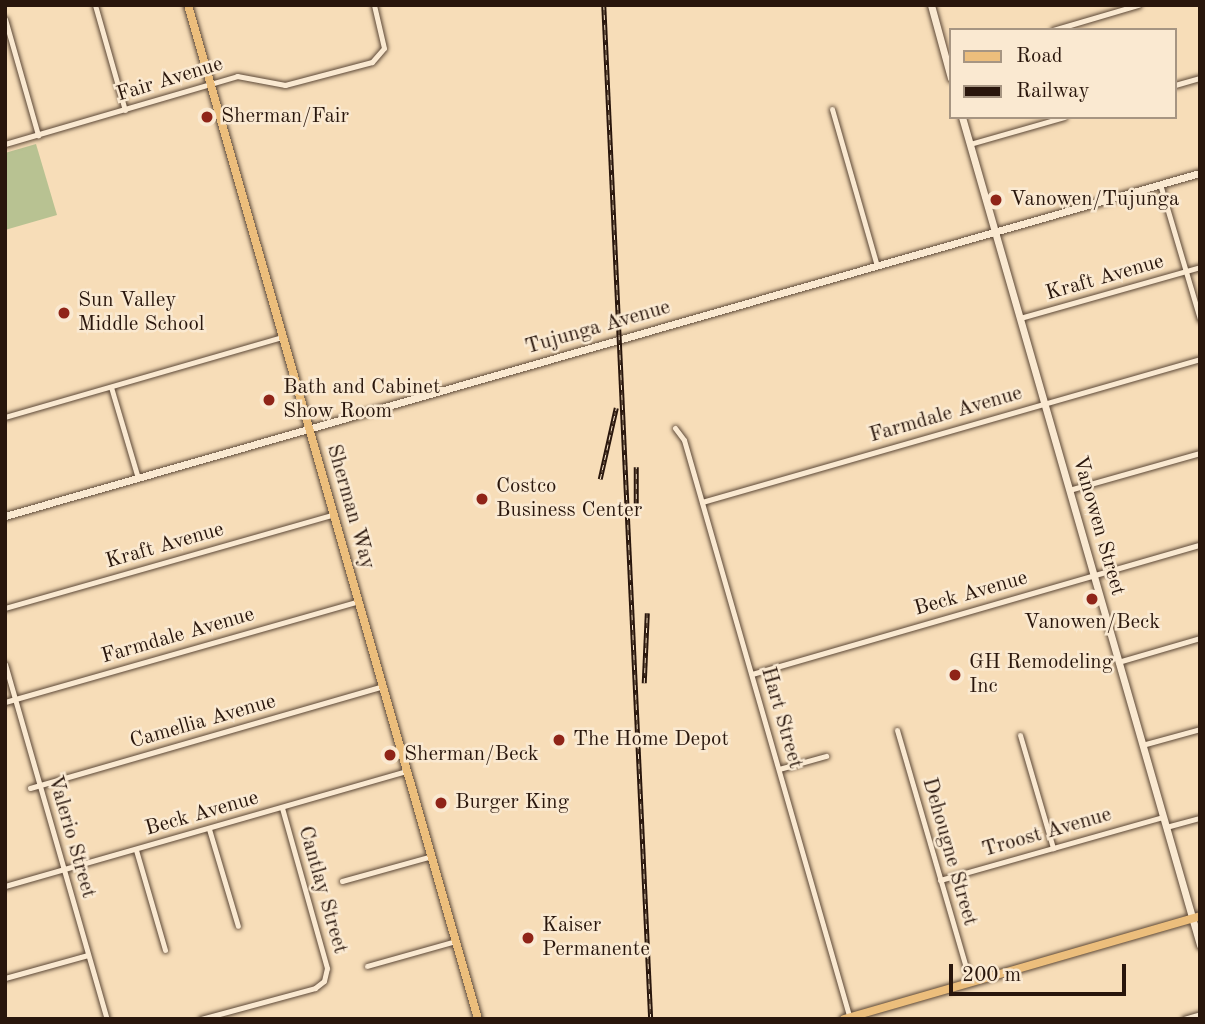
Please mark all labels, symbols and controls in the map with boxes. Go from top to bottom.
legend [950,28,1177,119]
text: Road [1016,46,1063,67]
street label: Fair Avenue [114,52,226,108]
text: Railway [1016,81,1090,102]
place label: Sherman/Fair [221,104,349,130]
marker: Sherman/Fair [199,109,215,125]
place label: Vanowen/Tujunga [1010,187,1179,213]
marker: Vanowen/Tujunga [988,192,1004,208]
street label: Kraft Avenue [1043,249,1167,307]
place label: Sun Valley Middle School [78,288,205,338]
street label: Tujunga Avenue [523,295,673,361]
marker: Sun Valley Middle School [56,305,72,321]
place label: Bath and Cabinet Show Room [283,375,440,425]
street label: Farmdale Avenue [867,381,1025,449]
marker: Bath and Cabinet Show Room [261,392,277,408]
street label: Sherman Way [320,442,380,572]
street label: Vanowen Street [1066,453,1130,599]
place label: Costco Business Center [496,474,642,524]
marker: Costco Business Center [474,491,490,507]
street label: Kraft Avenue [103,517,227,575]
street label: Beck Avenue [911,566,1031,622]
marker: Vanowen/Beck [1084,591,1100,607]
street label: Farmdale Avenue [99,602,257,670]
place label: Vanowen/Beck [1024,610,1160,636]
place label: GH Remodeling Inc [969,650,1113,700]
street label: Hart Street [754,664,808,772]
marker: GH Remodeling Inc [947,667,963,683]
street label: Camellia Avenue [127,689,279,755]
place label: The Home Depot [573,727,729,753]
marker: The Home Depot [551,732,567,748]
place label: Sherman/Beck [404,742,539,768]
marker: Sherman/Beck [382,747,398,763]
street label: Valerio Street [41,773,101,901]
street label: Dehougne Street [916,775,982,929]
street label: Beck Avenue [142,786,262,842]
place label: Burger King [455,790,569,816]
marker: Burger King [433,795,449,811]
street label: Troost Avenue [979,802,1115,864]
street label: Cantlay Street [292,823,352,957]
place label: Kaiser Permanente [542,913,650,963]
marker: Kaiser Permanente [520,930,536,946]
scale bar [953,950,1130,994]
text: 200 m [962,965,1021,986]

